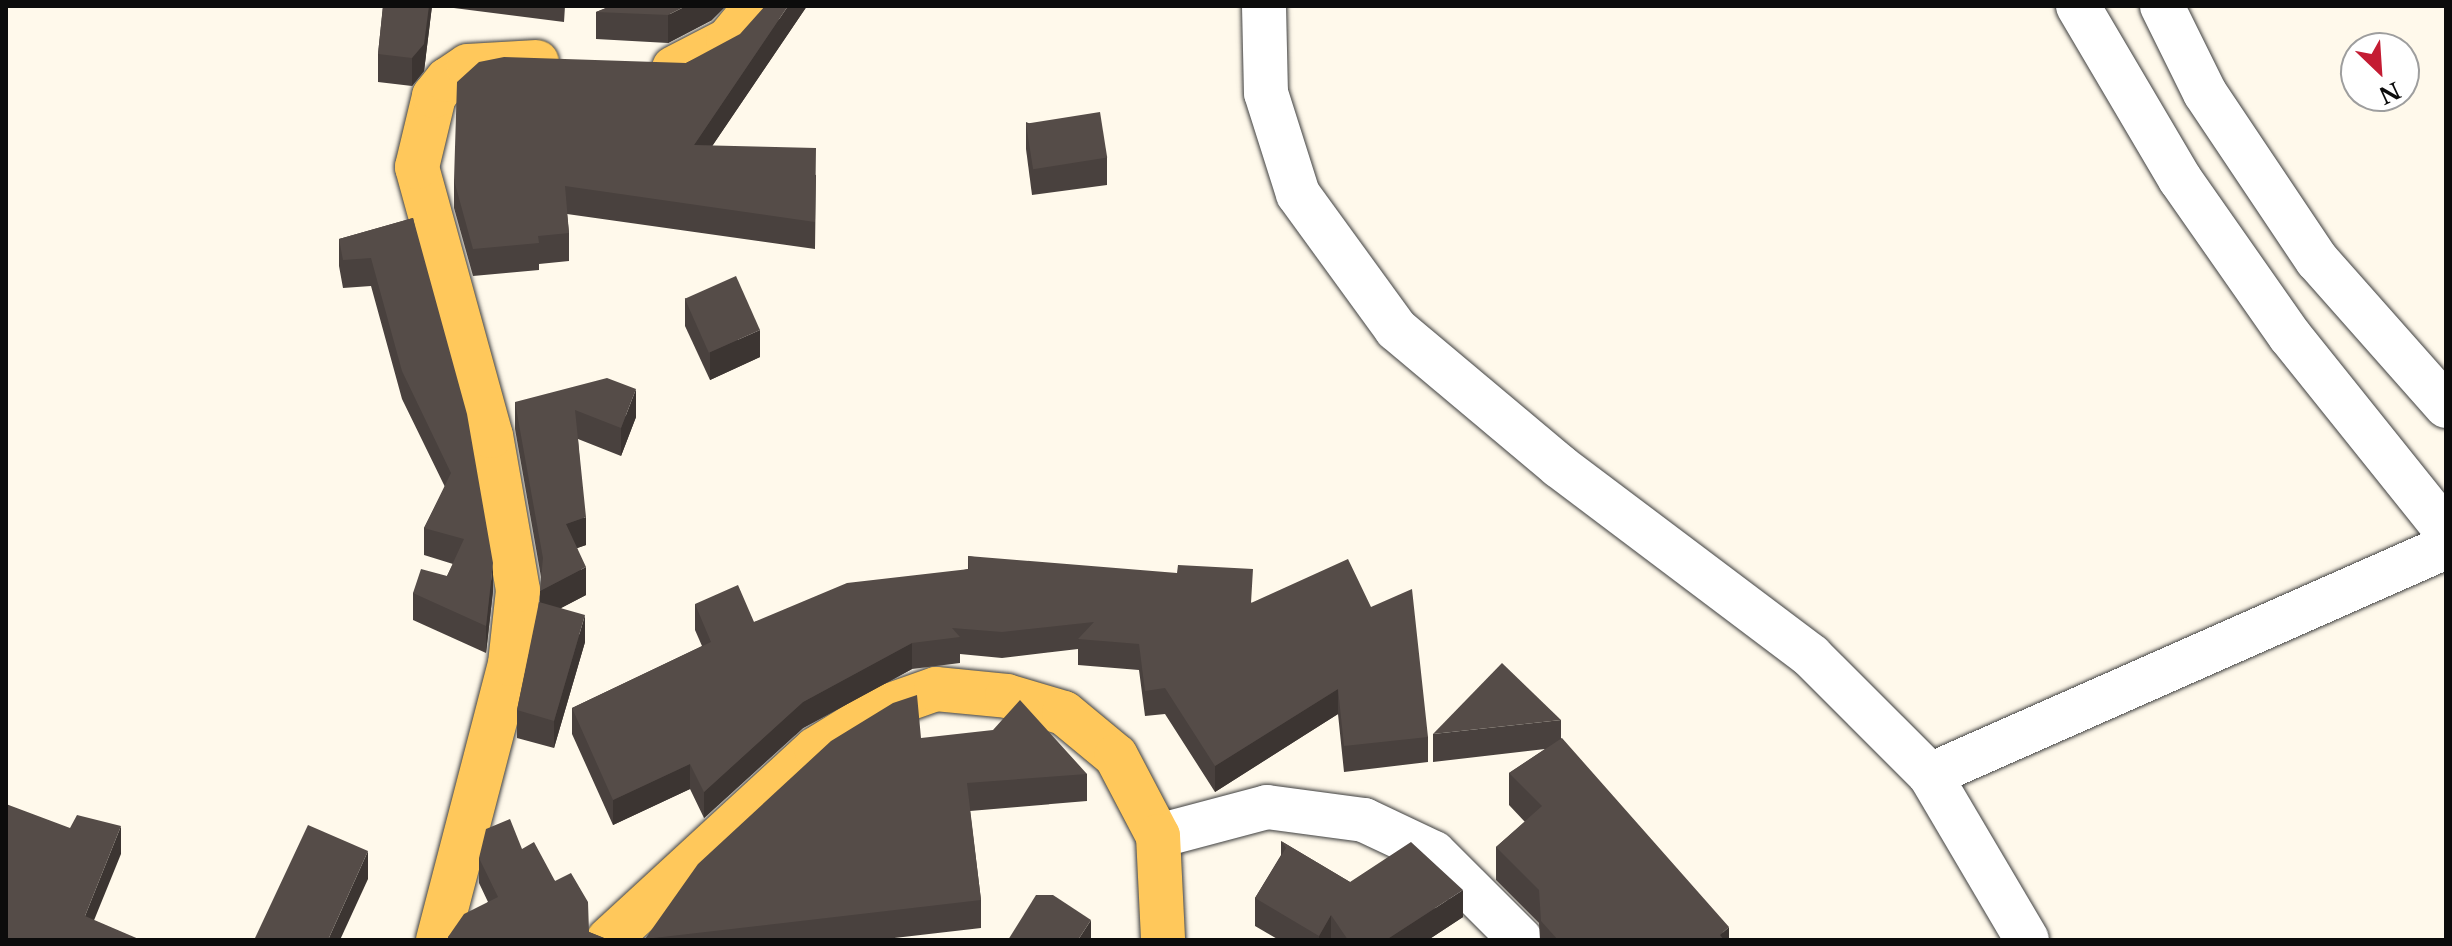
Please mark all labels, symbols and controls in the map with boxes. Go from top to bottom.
north arrow [2340,32,2420,112]
text: N [2374,76,2405,109]

